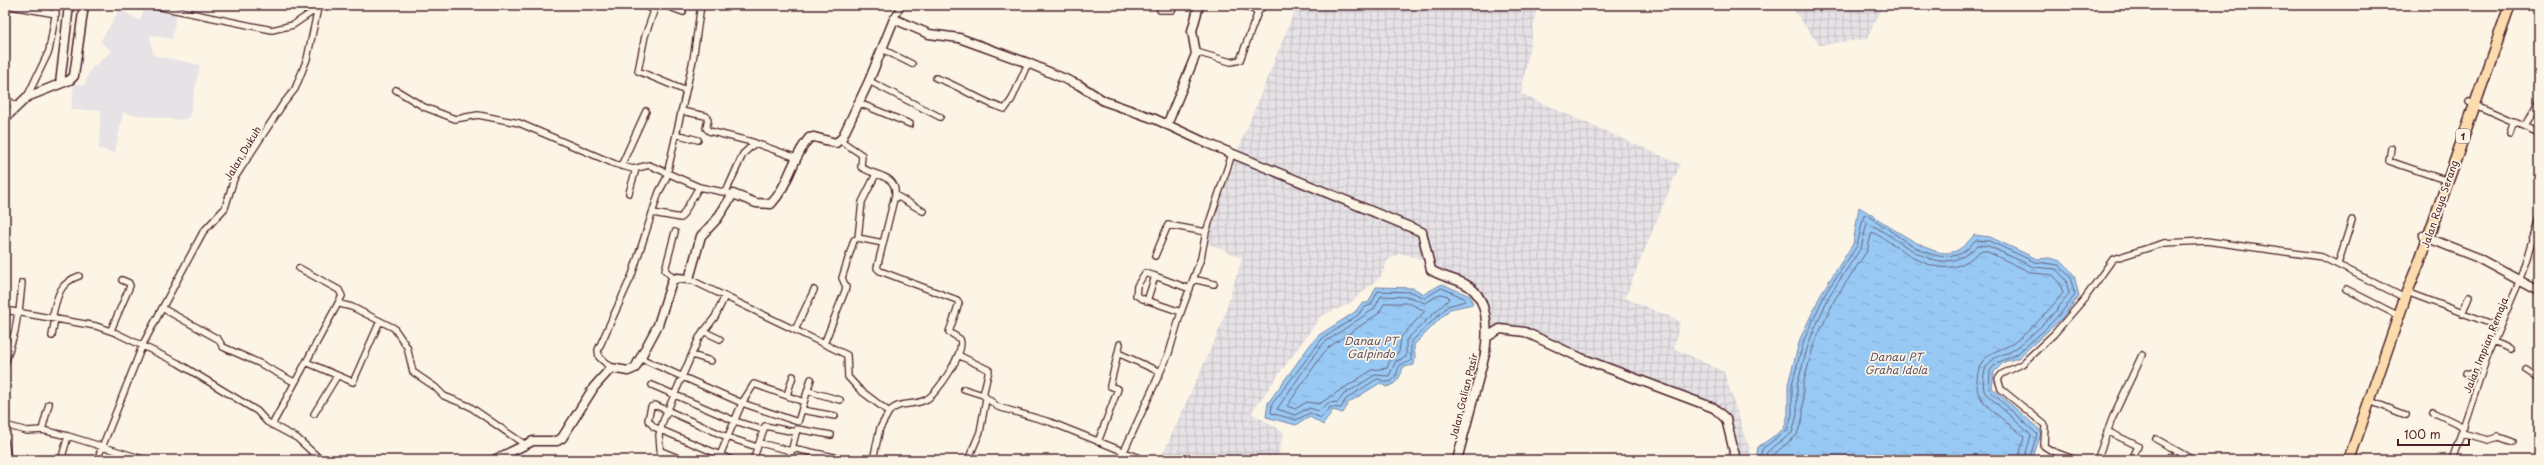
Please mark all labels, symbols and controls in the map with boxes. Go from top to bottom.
street label: Jalan Dukuh [220,123,264,183]
road number: 1 [2456,129,2470,143]
street label: Jalan Raya Serang [2417,158,2462,250]
street label: Jalan Impian Remaja [2459,294,2511,395]
water label: Danau PT Galpindo [1344,332,1400,362]
water label: Danau PT Graha Idola [1865,348,1928,378]
street label: Jalan Galian Pasir [1445,351,1481,441]
scale bar [2398,421,2469,447]
text: 100 m [2404,425,2441,443]

